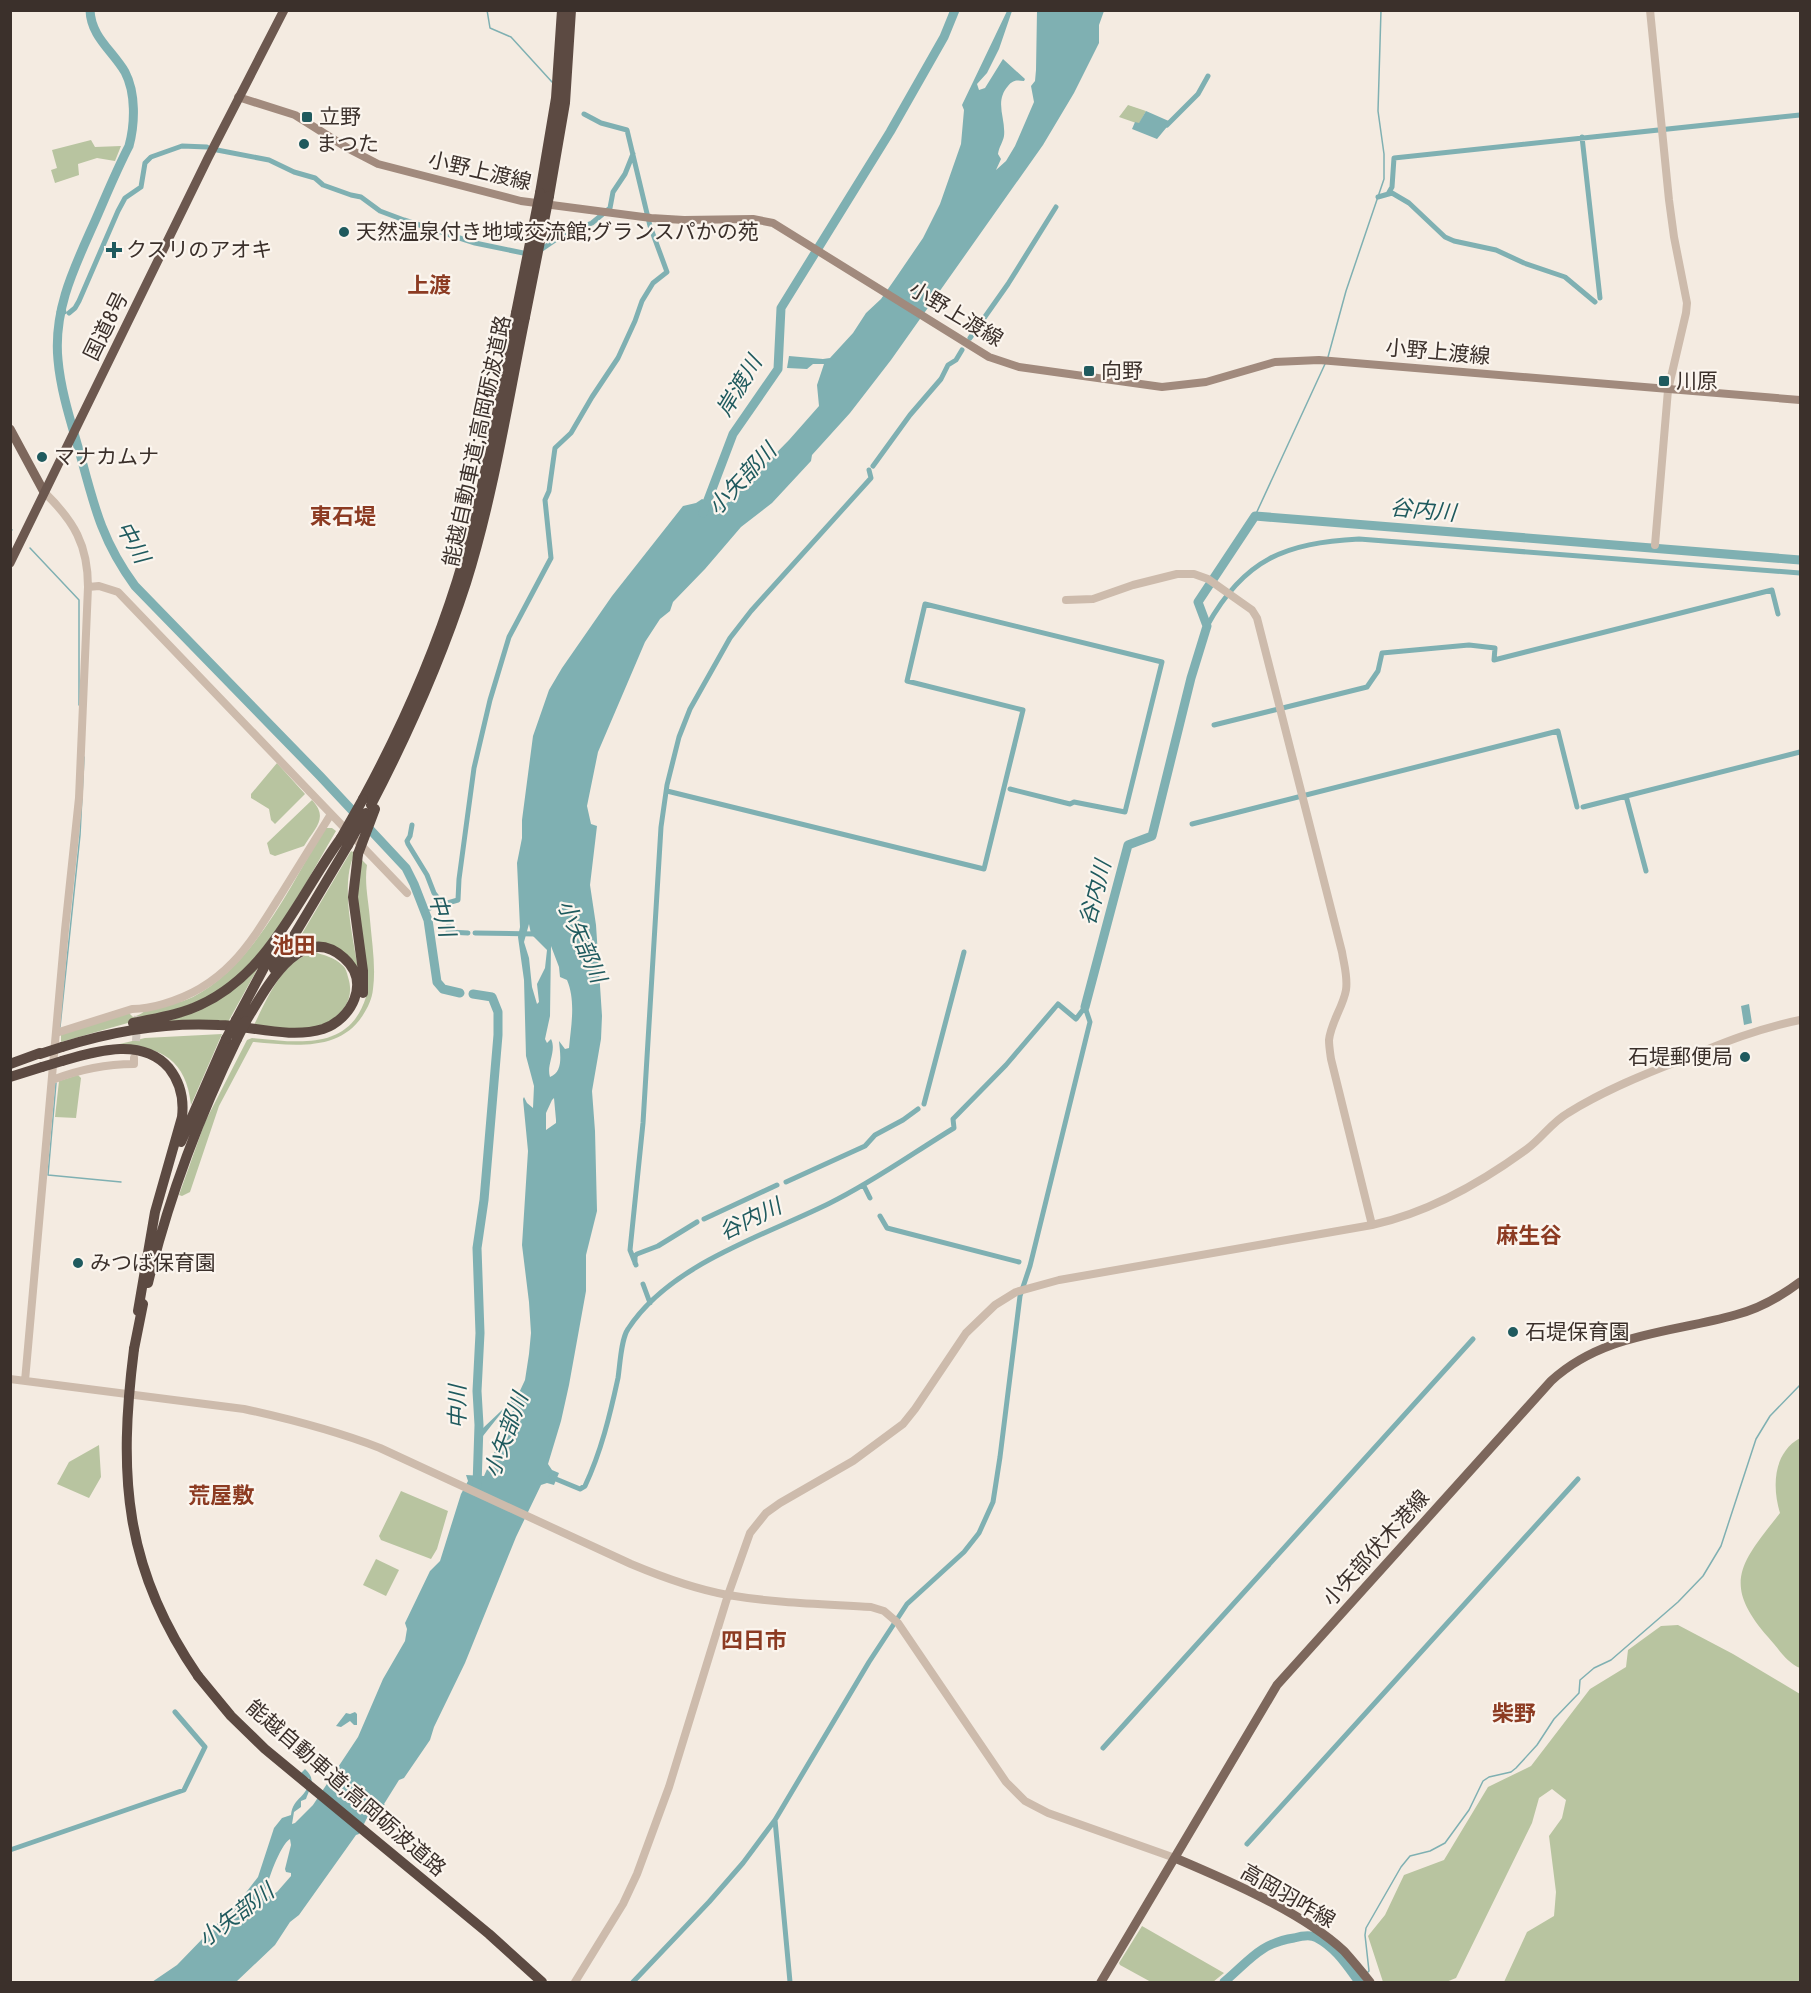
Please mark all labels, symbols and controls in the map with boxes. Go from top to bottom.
place label: 立野 [319,105,361,129]
marker: 立野 [300,110,314,124]
place label: まつた [316,132,379,156]
marker: まつた [297,137,311,151]
street label: 小野上渡線 [426,147,534,195]
place label: 天然温泉付き地域交流館;グランスパかの苑 [356,220,759,244]
marker: 天然温泉付き地域交流館;グランスパかの苑 [337,225,351,239]
place label: クスリのアオキ [126,238,272,262]
marker: クスリのアオキ [107,243,121,257]
district label: 上渡 [407,273,451,298]
street label: 小野上渡線 [905,277,1007,351]
street label: 国道8号 [79,288,133,364]
street label: 能越自動車道;高岡砺波道路 [439,313,515,569]
street label: 小野上渡線 [1385,335,1491,369]
water label: 岸渡川 [711,350,768,421]
place label: 向野 [1101,359,1143,383]
marker: 向野 [1082,364,1096,378]
place label: 川原 [1676,369,1718,393]
marker: 川原 [1657,374,1671,388]
water label: 小矢部川 [703,437,783,520]
place label: マナカムナ [54,445,159,469]
marker: マナカムナ [35,450,49,464]
water label: 谷内川 [1389,495,1459,526]
district label: 東石堤 [310,504,376,529]
water label: 中川 [111,517,156,569]
water label: 谷内川 [1074,856,1116,928]
water label: 中川 [424,890,461,942]
water label: 小矢部川 [553,896,612,988]
district label: 池田 [272,933,316,958]
place label: 石堤郵便局 [1628,1045,1733,1069]
marker: 石堤郵便局 [1738,1050,1752,1064]
water label: 谷内川 [715,1192,787,1245]
district label: 麻生谷 [1496,1223,1562,1248]
place label: みつば保育園 [90,1251,216,1275]
marker: みつば保育園 [71,1256,85,1270]
place label: 石堤保育園 [1525,1320,1630,1344]
marker: 石堤保育園 [1506,1325,1520,1339]
water label: 中川 [445,1383,470,1429]
water label: 小矢部川 [479,1388,533,1481]
district label: 荒屋敷 [188,1483,254,1508]
street label: 小矢部伏木港線 [1318,1485,1434,1611]
district label: 四日市 [721,1628,787,1653]
street label: 能越自動車道;高岡砺波道路 [241,1695,451,1881]
district label: 柴野 [1492,1701,1536,1726]
street label: 高岡羽咋線 [1237,1859,1339,1933]
water label: 小矢部川 [193,1877,280,1951]

